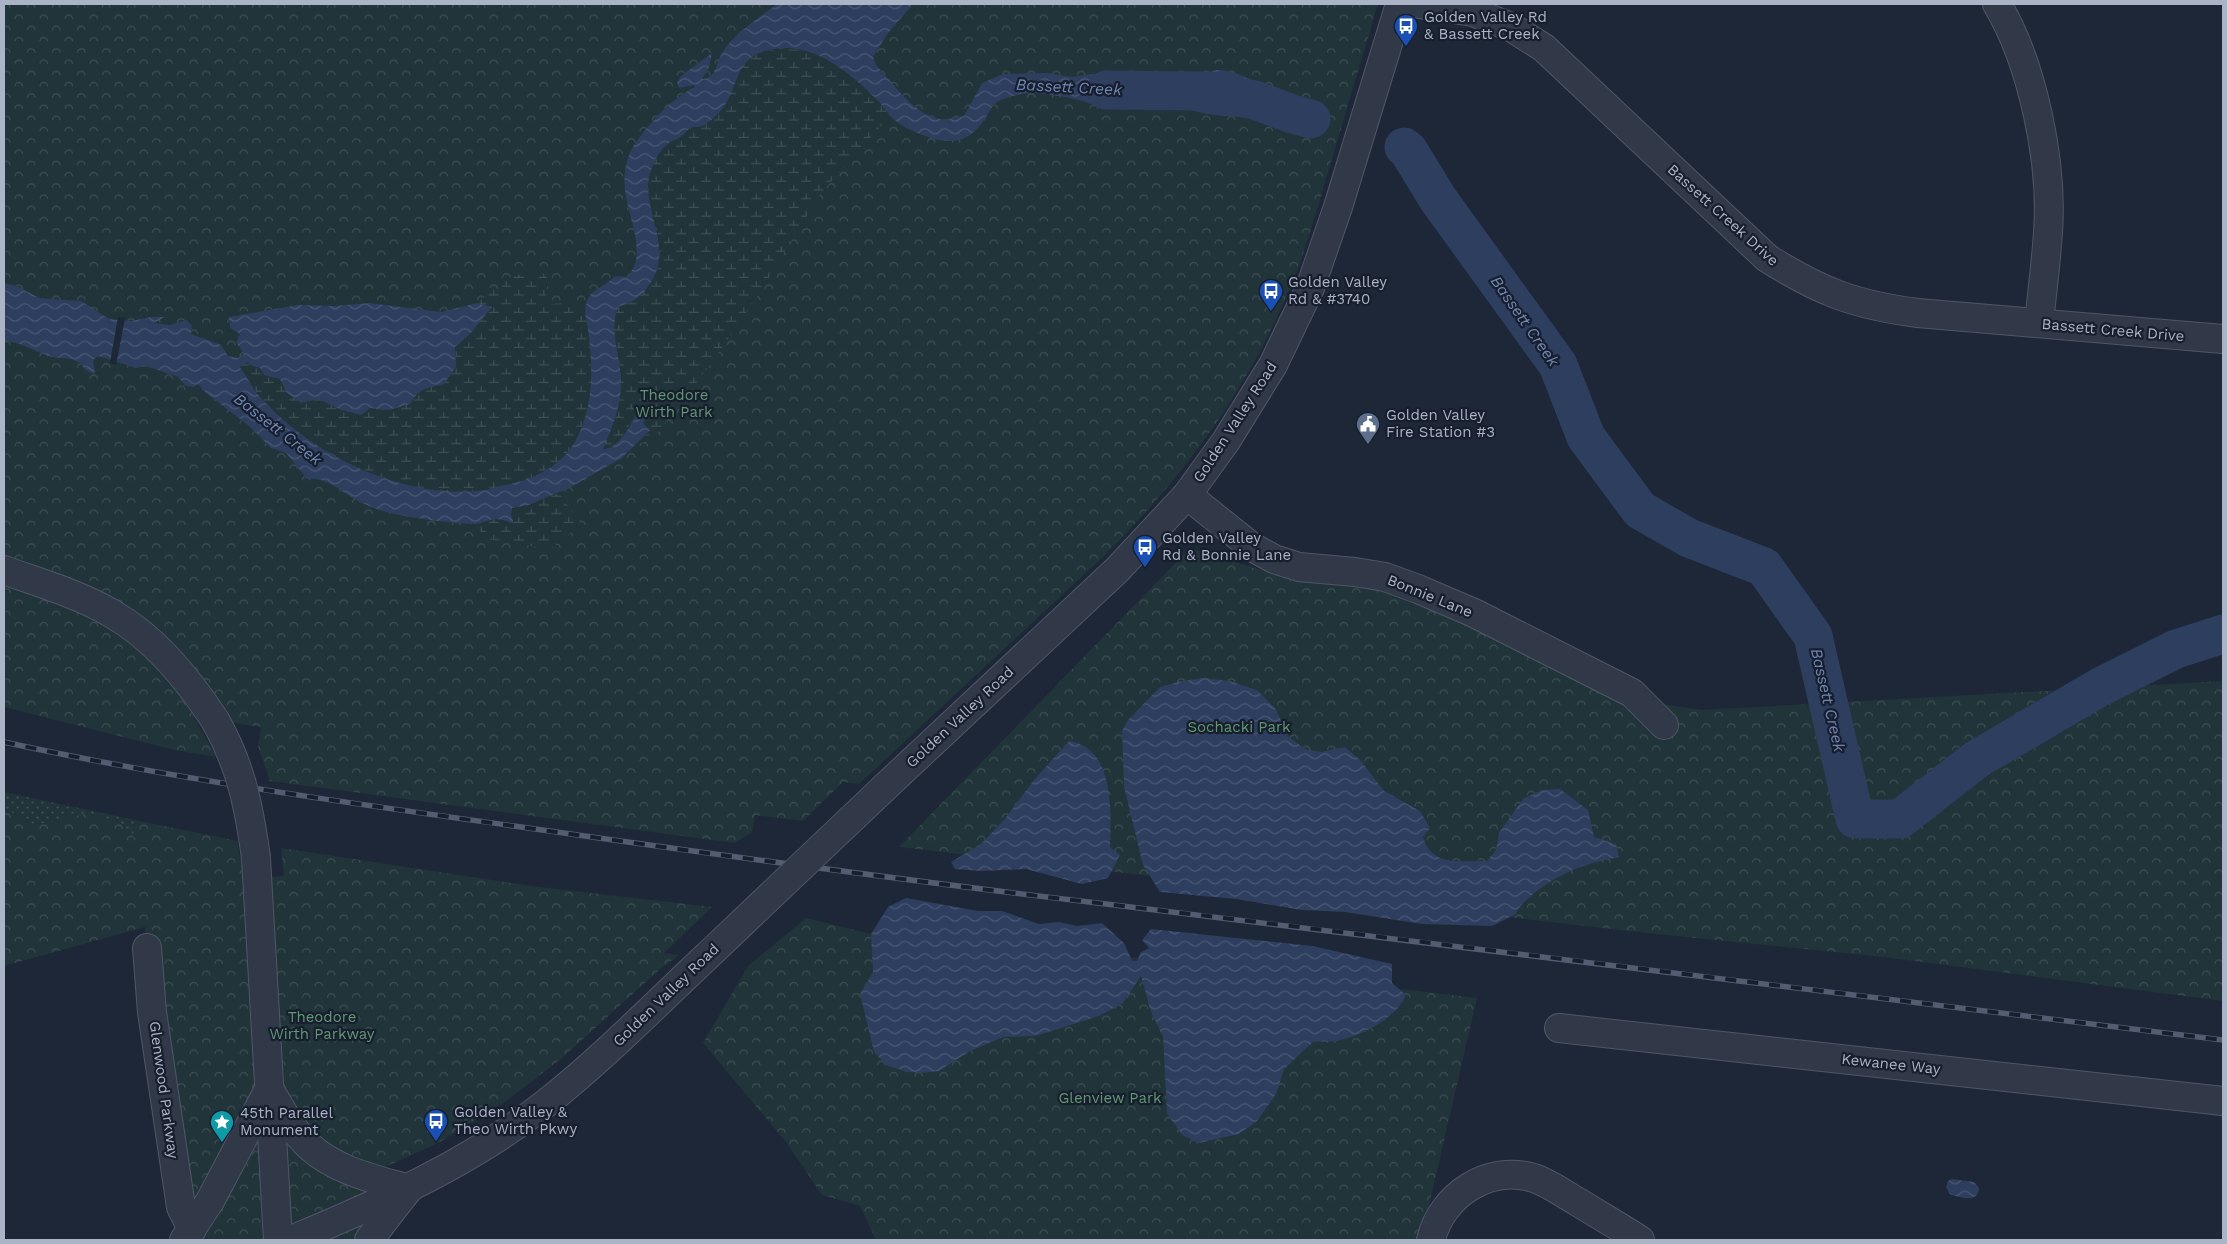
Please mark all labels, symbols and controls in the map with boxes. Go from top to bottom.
place label: Golden Valley Rd & Bassett Creek [1424,8,1547,43]
bus stop icon: Golden Valley Rd & Bassett Creek [1393,13,1419,47]
water label: Bassett Creek [1016,75,1124,99]
street label: Bassett Creek Drive [1664,160,1782,270]
water label: Bassett Creek [1487,272,1564,371]
place label: Golden Valley Rd & #3740 [1288,273,1387,308]
bus stop icon: Golden Valley Rd & #3740 [1258,278,1284,312]
street label: Bassett Creek Drive [2041,315,2185,345]
street label: Golden Valley Road [1189,358,1281,486]
park label: Theodore Wirth Park [635,386,713,421]
water label: Bassett Creek [230,389,327,470]
place label: Golden Valley Fire Station #3 [1386,406,1495,441]
public building icon: Golden Valley Fire Station #3 [1355,411,1381,445]
place label: Golden Valley Rd & Bonnie Lane [1162,529,1291,564]
bus stop icon: Golden Valley Rd & Bonnie Lane [1132,534,1158,568]
street label: Bonnie Lane [1385,571,1475,621]
water label: Bassett Creek [1807,646,1849,755]
street label: Golden Valley Road [903,663,1017,771]
park label: Sochacki Park [1187,718,1291,736]
street label: Golden Valley Road [609,940,723,1050]
park label: Theodore Wirth Parkway [269,1008,375,1043]
street label: Glenwood Parkway [145,1020,183,1160]
street label: Kewanee Way [1841,1050,1942,1078]
park label: Glenview Park [1058,1089,1162,1107]
place label: Golden Valley & Theo Wirth Pkwy [454,1103,577,1138]
place label: 45th Parallel Monument [240,1104,333,1139]
bus stop icon: Golden Valley & Theo Wirth Pkwy [423,1108,449,1142]
place icon: 45th Parallel Monument [209,1109,235,1143]

